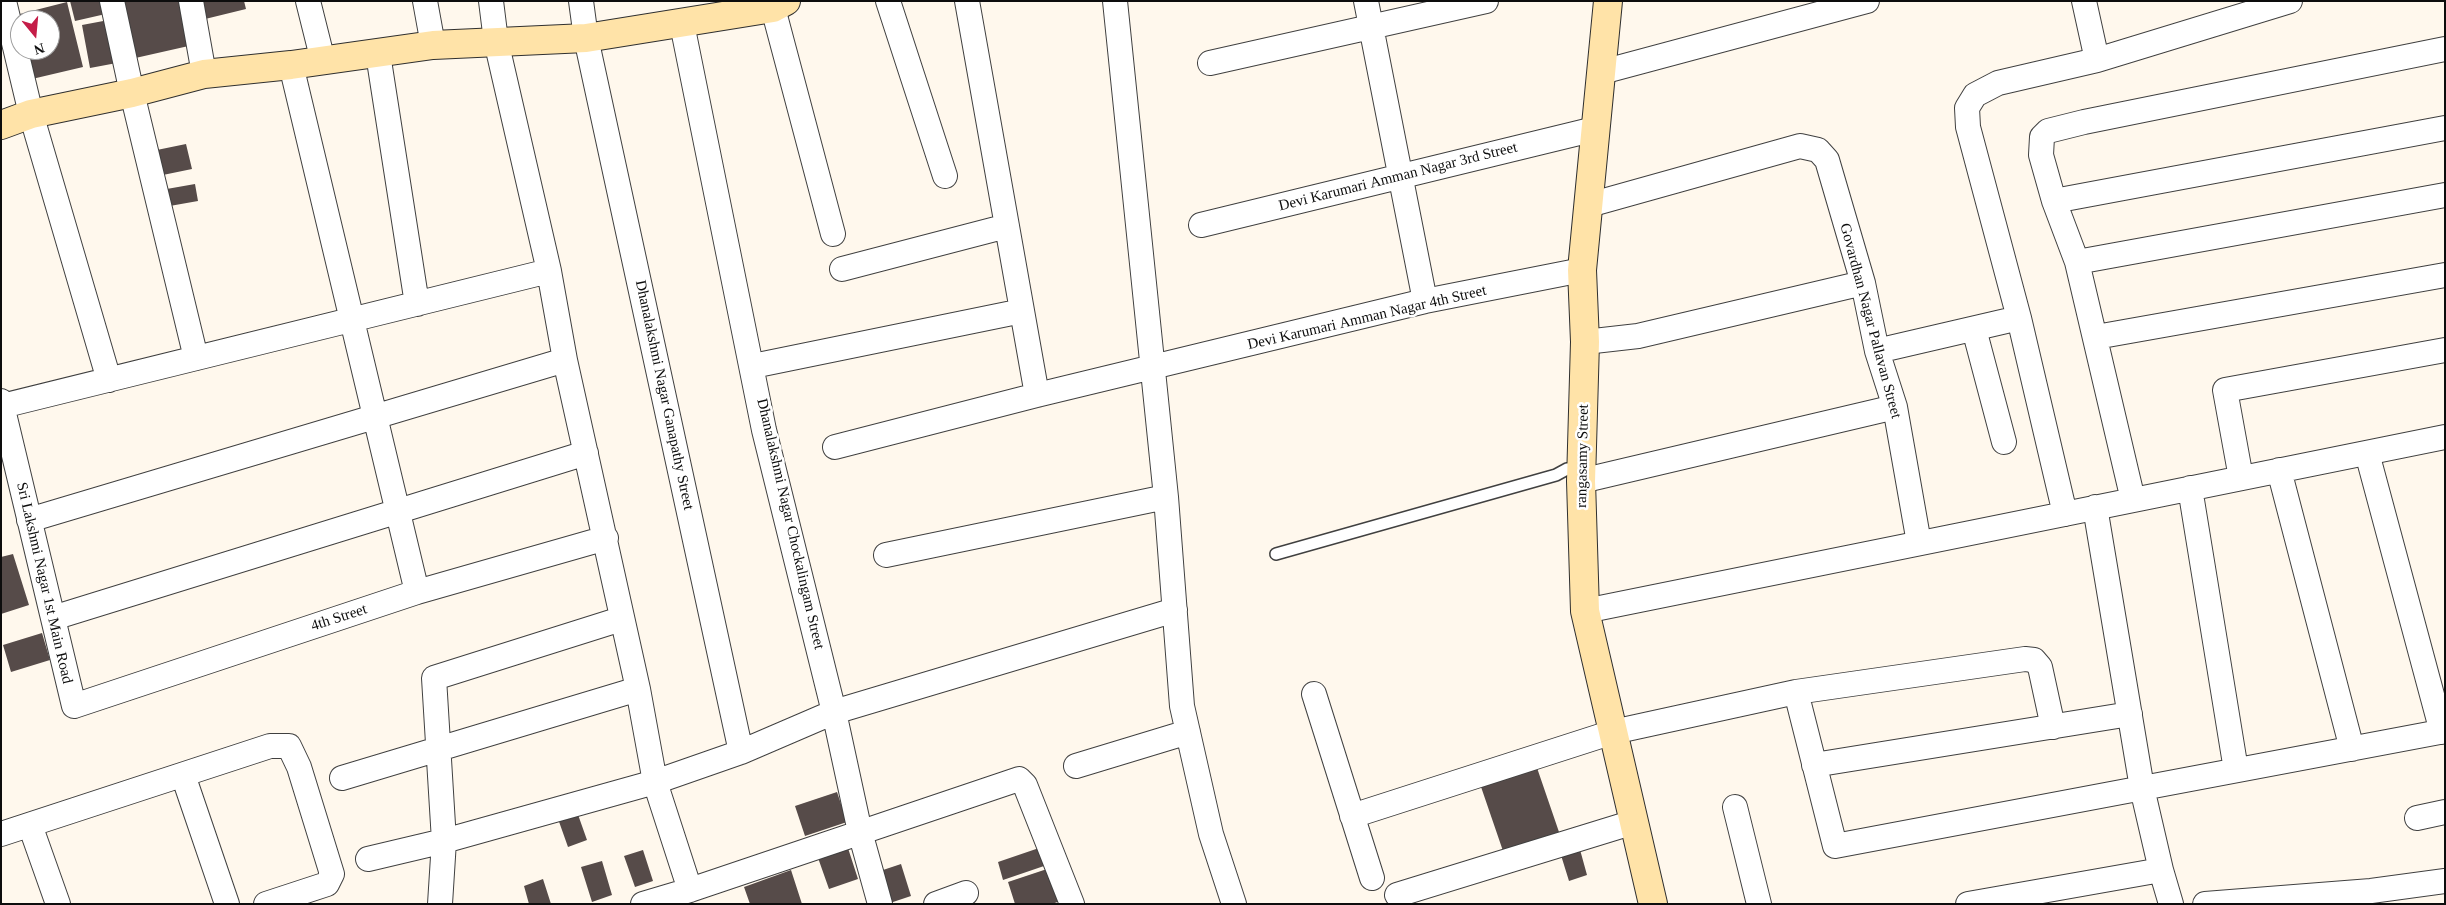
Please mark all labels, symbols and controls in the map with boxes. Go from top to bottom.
north arrow [10,10,60,60]
text: N [32,40,46,58]
street label: Devi Karumari Amman Nagar 3rd Street [1260,134,1536,220]
street label: Govardhan Nagar Pallavan Street [1831,206,1909,436]
street label: Dhanalakshmi Nagar Ganapathy Street [627,259,701,531]
street label: Devi Karumari Amman Nagar 4th Street [1229,278,1505,358]
street label: Dhanalakshmi Nagar Chockalingam Street [748,377,832,671]
street label: rangasamy Street [1573,394,1593,518]
street label: Sri Lakshmi Nagar 1st Main Road [9,468,79,698]
street label: 4th Street [303,599,375,637]

